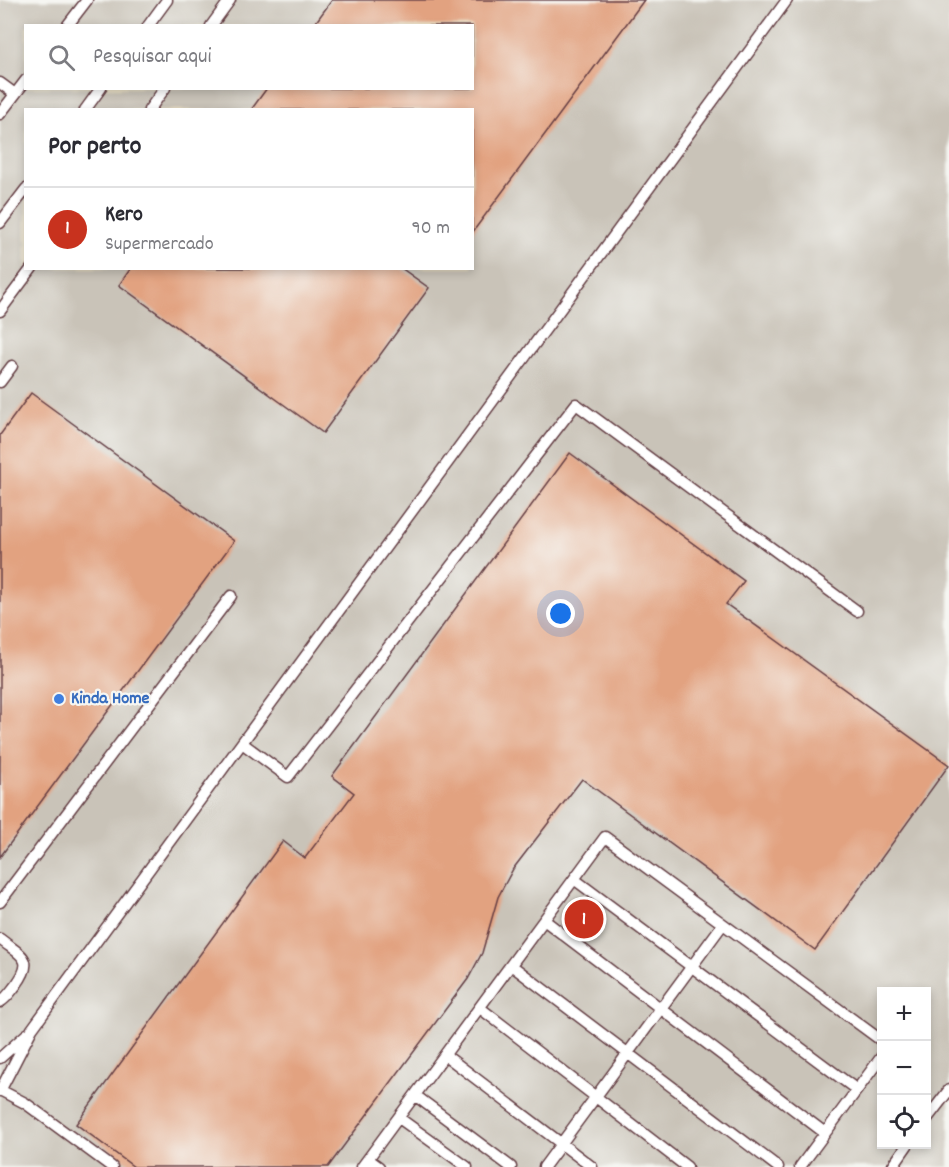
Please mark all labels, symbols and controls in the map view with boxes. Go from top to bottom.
search box [24,24,474,90]
icon: search [45,41,78,74]
text: Pesquisar aqui [93,42,212,73]
text: Por perto [48,129,141,166]
text: Kero [105,200,143,231]
text: 1 [65,215,70,243]
text: 90 m [412,215,450,243]
text: Supermercado [105,231,214,259]
your location [546,599,575,628]
place label: Kinda Home [71,687,150,712]
marker: Kinda Home [52,692,66,706]
pin: 1 [564,896,604,942]
map controls [877,987,931,1149]
button: + [877,987,931,1041]
button: − [877,1041,931,1095]
button: locate [877,1095,931,1149]

